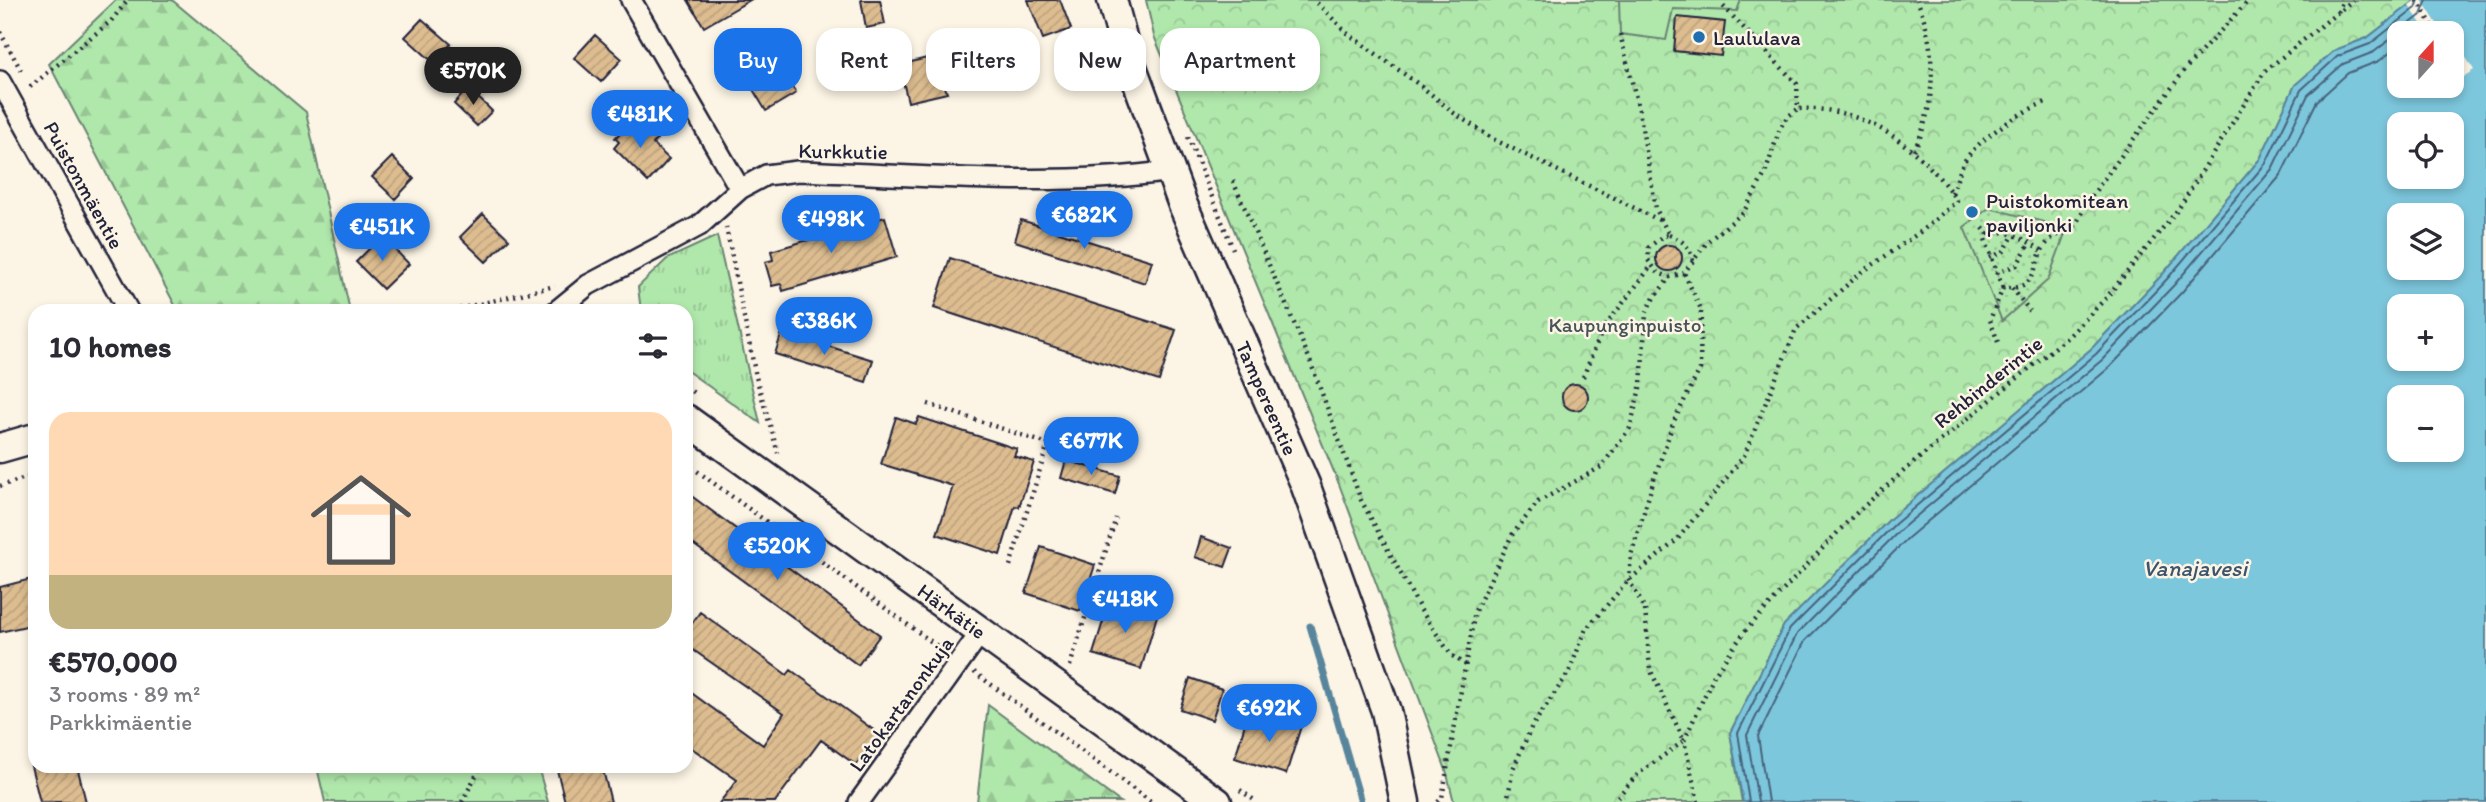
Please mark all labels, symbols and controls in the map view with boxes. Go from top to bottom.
north arrow [2387,21,2464,98]
map controls [2387,21,2464,462]
place label: Laululava [1713,25,1801,50]
chip: Buy [714,28,802,91]
chip: Rent [816,28,912,91]
chip: Filters [926,28,1040,91]
chip: New [1054,28,1146,91]
chip: Apartment [1160,28,1320,91]
marker: Laululava [1691,29,1707,45]
pin: €570K [424,48,522,107]
text: €570K [440,56,506,84]
pin: €481K [591,90,689,150]
text: €481K [608,99,672,127]
button: locate [2387,112,2464,189]
street label: Puistonmäentie [39,117,129,253]
street label: Kurkkutie [798,138,888,164]
place label: Puistokomitean paviljonki [1986,188,2128,237]
pin: €682K [1035,191,1133,251]
pin: €498K [782,196,880,255]
text: €682K [1052,200,1116,228]
button: layers [2387,203,2464,280]
pin: €451K [333,204,431,263]
text: €498K [798,204,864,232]
marker: Puistokomitean paviljonki [1964,204,1980,220]
text: €451K [350,212,414,240]
button: + [2387,294,2464,371]
pin: €386K [775,298,873,357]
text: €386K [791,306,857,334]
park label: Kaupunginpuisto [1548,312,1702,337]
icon: filters [634,327,672,365]
text: 10 homes [49,328,172,365]
street label: Rehbinderintie [1929,331,2047,433]
street label: Tampereentie [1231,337,1303,459]
button: − [2387,385,2464,462]
pin: €677K [1042,418,1140,477]
text: €677K [1060,426,1122,454]
icon: home [298,457,424,583]
pin: €520K [728,522,826,582]
text: €520K [744,531,810,559]
water label: Vanajavesi [2143,554,2249,582]
pin: €418K [1076,576,1174,635]
street label: Härkätie [913,578,991,644]
text: €418K [1093,584,1157,612]
street label: Latokartanonkuja [844,631,959,777]
text: €570,000 [49,643,178,680]
text: 3 rooms · 89 m² [49,680,200,708]
pin: €692K [1220,684,1318,744]
text: €692K [1237,693,1301,721]
text: Parkkimäentie [49,708,192,736]

